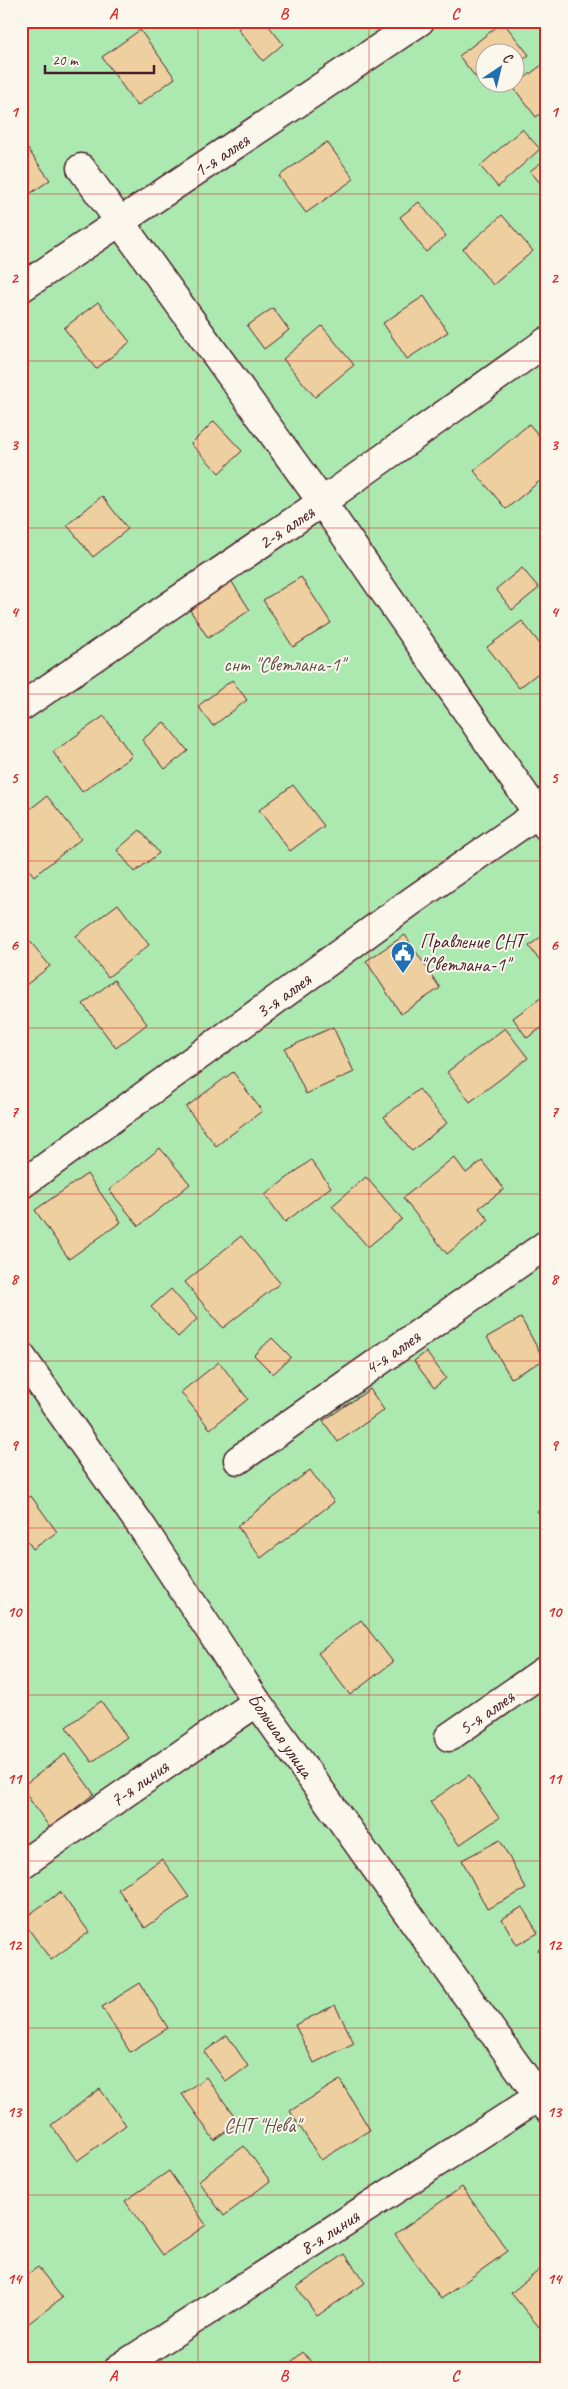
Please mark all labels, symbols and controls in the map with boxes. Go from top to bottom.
text: A [109,4,119,24]
text: B [280,4,290,24]
text: C [451,4,461,24]
scale bar [45,42,154,74]
north arrow [476,42,526,92]
text: С [499,49,517,68]
text: 20 m [52,51,79,70]
text: 1 [10,102,19,122]
text: 1 [550,102,559,122]
street label: 1-я аллея [188,127,255,183]
text: 2 [10,268,19,288]
text: 2 [550,268,559,288]
text: 3 [10,435,19,455]
text: 3 [550,435,559,455]
street label: 2-я аллея [253,499,320,555]
text: 4 [10,602,19,622]
text: 4 [550,602,559,622]
park label: снт "Светлана-1" [224,652,349,677]
text: 5 [11,768,20,788]
text: 5 [551,768,560,788]
place label: Правление СНТ "Светлана-1" [420,929,529,977]
text: 6 [10,935,19,955]
text: 6 [550,935,559,955]
public building icon: Правление СНТ "Светлана-1" [390,940,416,974]
street label: 3-я аллея [251,967,316,1024]
text: 7 [10,1102,19,1122]
text: 7 [550,1102,559,1122]
text: 8 [10,1269,19,1289]
text: 8 [550,1269,559,1289]
street label: 4-я аллея [360,1324,426,1381]
text: 9 [10,1435,19,1455]
text: 9 [550,1435,559,1455]
text: 10 [7,1602,23,1622]
text: 10 [547,1602,563,1622]
street label: 5-я аллея [454,1684,520,1741]
street label: Большая улица [242,1688,320,1784]
street label: 7-я линия [105,1754,174,1813]
text: 11 [7,1769,23,1789]
text: 11 [547,1769,563,1789]
text: 12 [7,1935,23,1955]
text: 12 [547,1935,563,1955]
text: 13 [7,2102,23,2122]
text: 13 [547,2102,563,2122]
park label: СНТ "Нева" [224,2113,304,2138]
street label: 8-я линия [295,2204,364,2261]
text: 14 [7,2269,23,2289]
text: 14 [547,2269,563,2289]
text: A [109,2366,119,2386]
text: B [280,2366,290,2386]
text: C [451,2366,461,2386]

